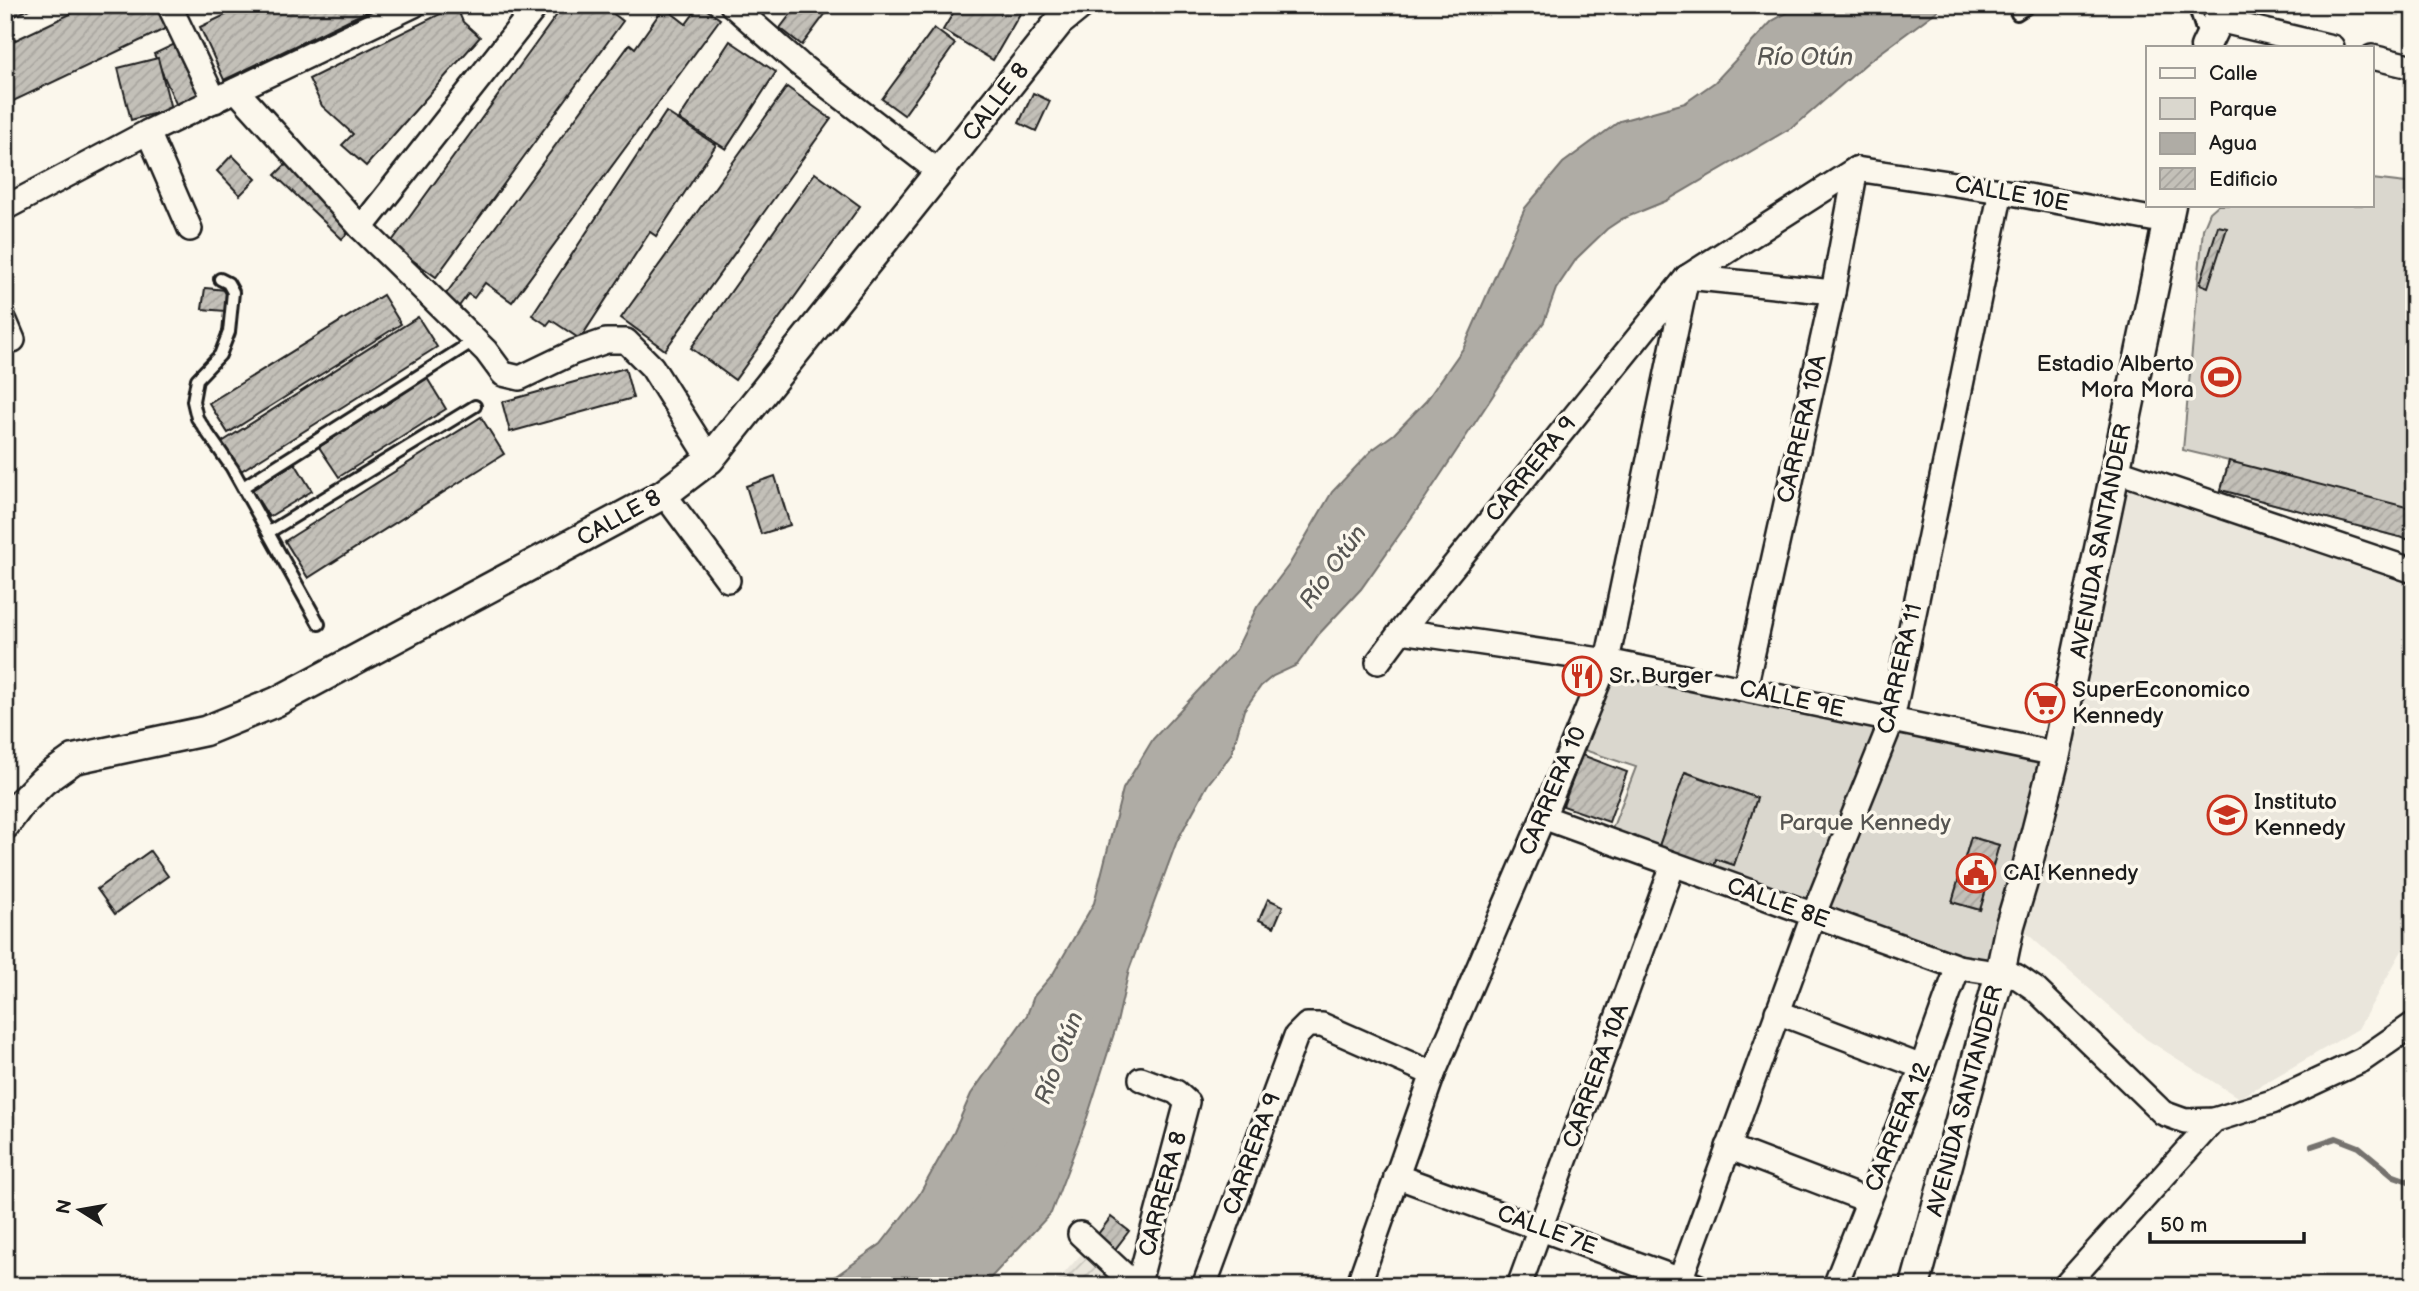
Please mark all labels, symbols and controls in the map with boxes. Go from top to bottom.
water label: Río Otún [1757,43,1853,72]
legend [2146,46,2374,206]
street label: CALLE 8 [957,57,1035,147]
text: Calle [2209,61,2258,86]
text: Parque [2209,97,2277,122]
text: Agua [2209,131,2257,156]
text: Edificio [2209,167,2278,192]
street label: CALLE 10E [1953,170,2071,218]
place label: Estadio Alberto Mora Mora [2036,350,2194,404]
street label: CARRERA 10A [1771,351,1833,506]
sports icon: Estadio Alberto Mora Mora [2200,356,2242,398]
street label: CARRERA 9 [1480,410,1582,528]
street label: AVENIDA SANTANDER [2065,421,2137,661]
street label: CALLE 8 [572,484,666,552]
water label: Río Otún [1293,520,1373,614]
street label: CARRERA 11 [1871,601,1929,737]
restaurant icon: Sr. Burger [1561,655,1603,697]
place label: Sr. Burger [1609,662,1713,690]
street label: CALLE 9E [1737,674,1847,724]
place label: SuperEconomico Kennedy [2072,676,2250,730]
supermarket icon: SuperEconomico Kennedy [2024,682,2066,724]
street label: CARRERA 10 [1513,722,1593,860]
place label: Instituto Kennedy [2254,788,2346,842]
school or university icon: Instituto Kennedy [2206,794,2248,836]
park label: Parque Kennedy [1779,809,1952,837]
public building icon: CAI Kennedy [1955,852,1997,894]
place label: CAI Kennedy [2003,859,2139,887]
street label: CALLE 8E [1723,872,1833,934]
street label: AVENIDA SANTANDER [1921,982,2009,1220]
street label: CARRERA 10A [1557,999,1635,1152]
water label: Río Otún [1028,1008,1090,1108]
street label: CARRERA 12 [1859,1058,1937,1196]
street label: CARRERA 9 [1217,1089,1287,1219]
street label: CARRERA 8 [1133,1128,1193,1260]
north arrow [46,1176,116,1246]
text: N [52,1198,77,1216]
street label: CALLE 7E [1493,1199,1601,1261]
scale bar [2150,1200,2304,1244]
text: 50 m [2160,1213,2207,1238]

